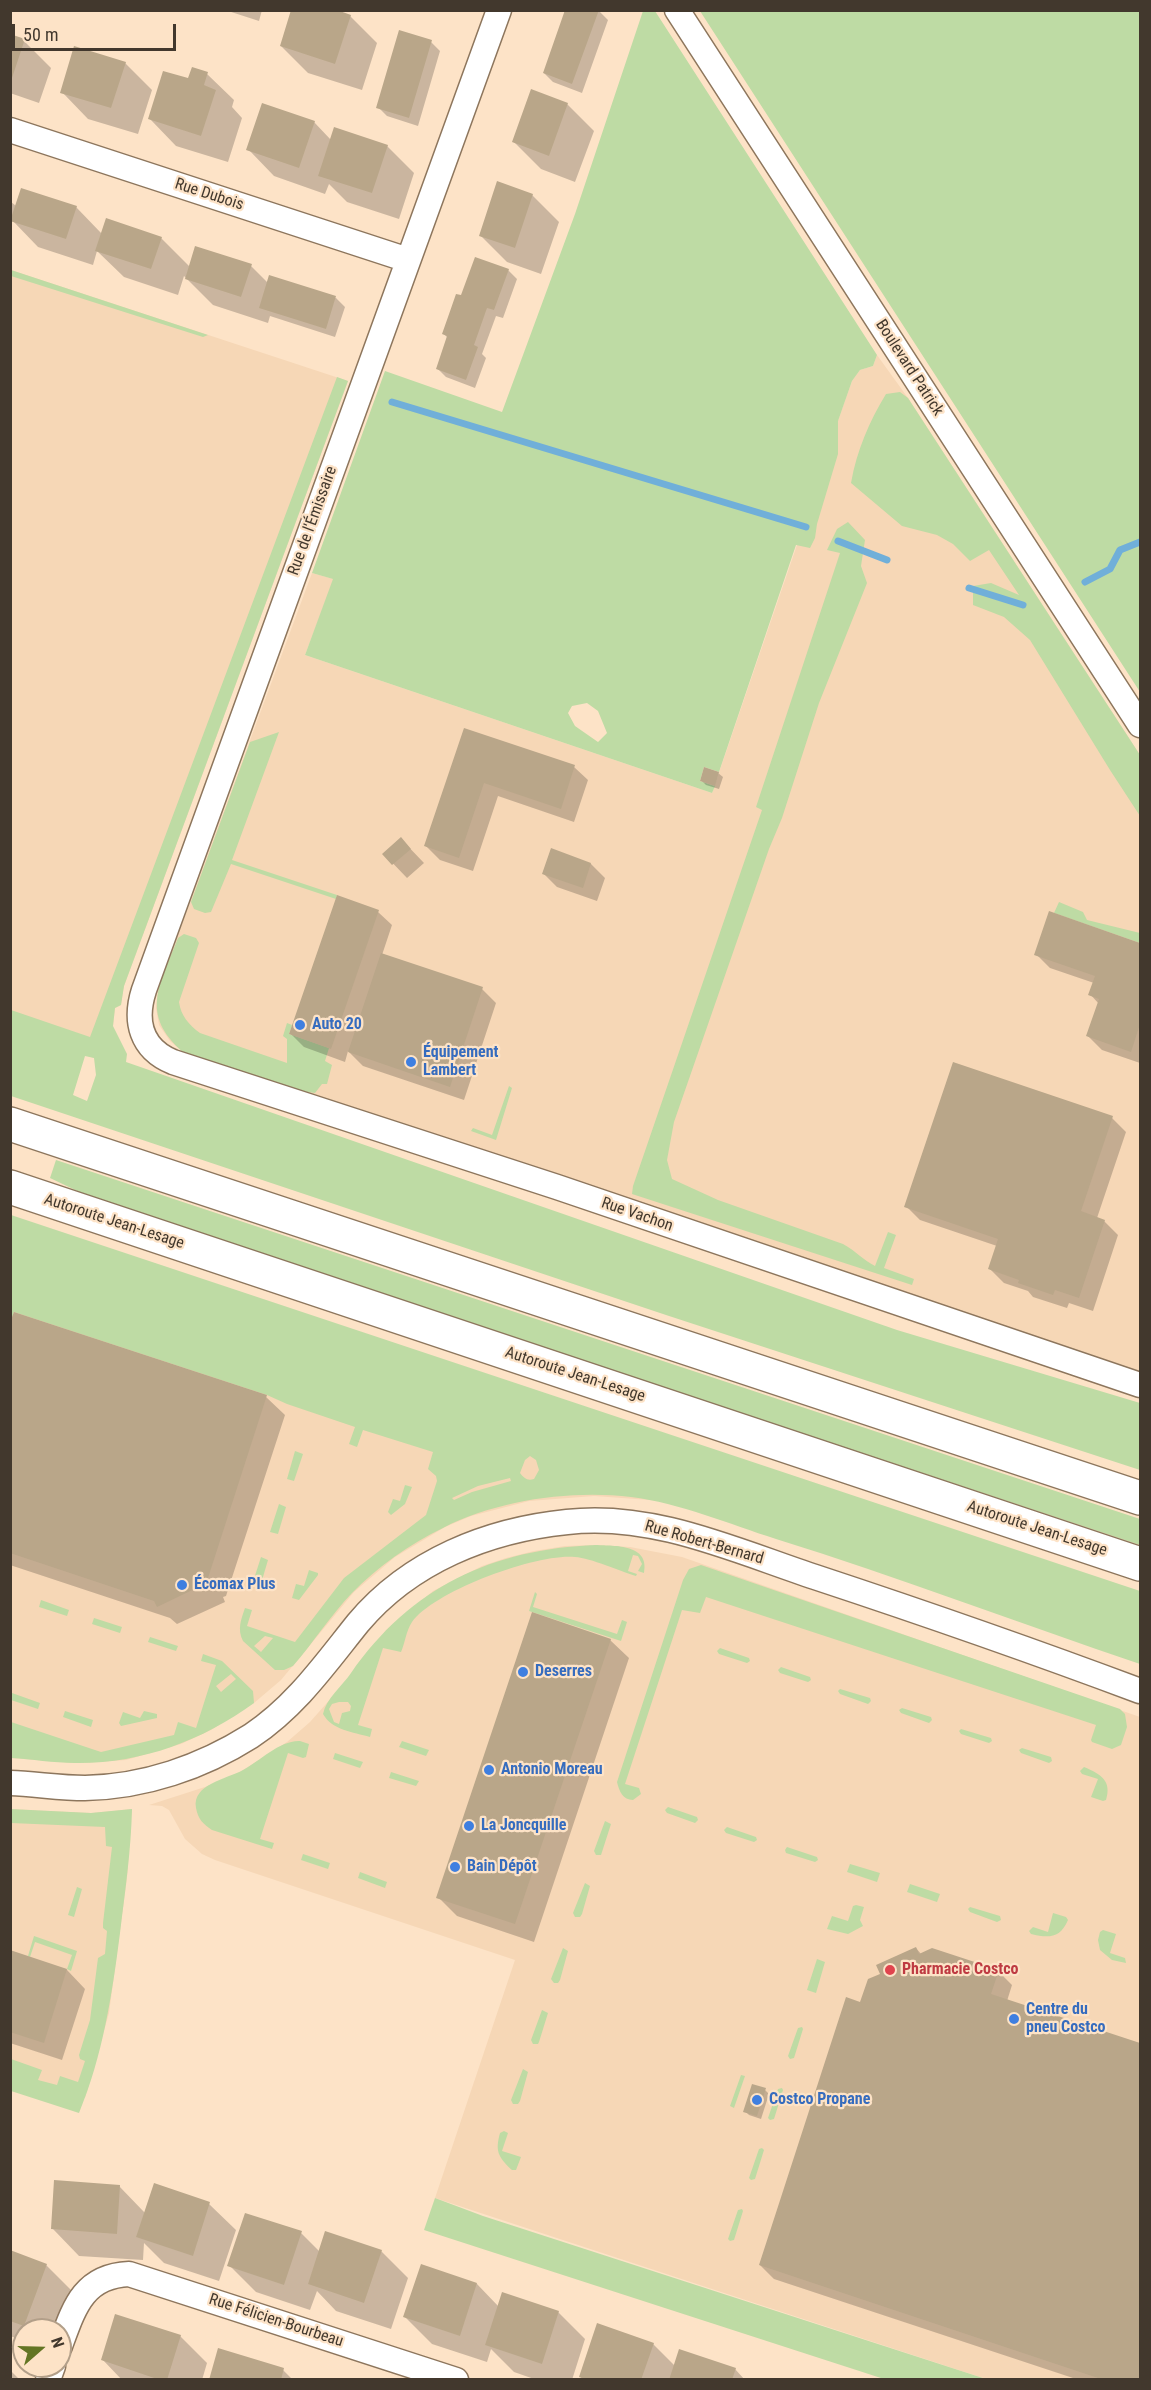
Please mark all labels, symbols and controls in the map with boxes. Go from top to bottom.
scale bar [15,12,178,50]
text: 50 m [23,24,58,45]
street label: Rue Dubois [172,175,246,215]
street label: Boulevard Patrick [871,316,947,420]
street label: Rue de l'Émissaire [284,464,342,578]
place label: Auto 20 [312,1015,362,1035]
marker: Auto 20 [293,1018,307,1032]
place label: Équipement Lambert [423,1043,498,1081]
marker: Équipement Lambert [404,1055,418,1069]
street label: Autoroute Jean-Lesage [42,1190,186,1254]
street label: Rue Vachon [599,1194,675,1236]
street label: Autoroute Jean-Lesage [503,1343,647,1407]
street label: Autoroute Jean-Lesage [965,1497,1109,1561]
street label: Rue Robert-Bernard [642,1517,766,1569]
place label: Écomax Plus [194,1575,276,1595]
marker: Écomax Plus [175,1578,189,1592]
place label: Deserres [535,1662,592,1682]
marker: Deserres [516,1665,530,1679]
place label: Antonio Moreau [501,1760,603,1780]
marker: Antonio Moreau [482,1763,496,1777]
place label: La Joncquille [481,1816,566,1836]
marker: La Joncquille [462,1819,476,1833]
place label: Bain Dépôt [467,1857,537,1877]
marker: Bain Dépôt [448,1860,462,1874]
place label: Pharmacie Costco [902,1960,1019,1980]
marker: Pharmacie Costco [883,1963,897,1977]
place label: Centre du pneu Costco [1026,2000,1106,2038]
marker: Centre du pneu Costco [1007,2012,1021,2026]
place label: Costco Propane [769,2090,870,2110]
marker: Costco Propane [750,2093,764,2107]
street label: Rue Félicien-Bourbeau [206,2290,346,2352]
north arrow [12,2318,72,2378]
text: N [47,2334,68,2350]

